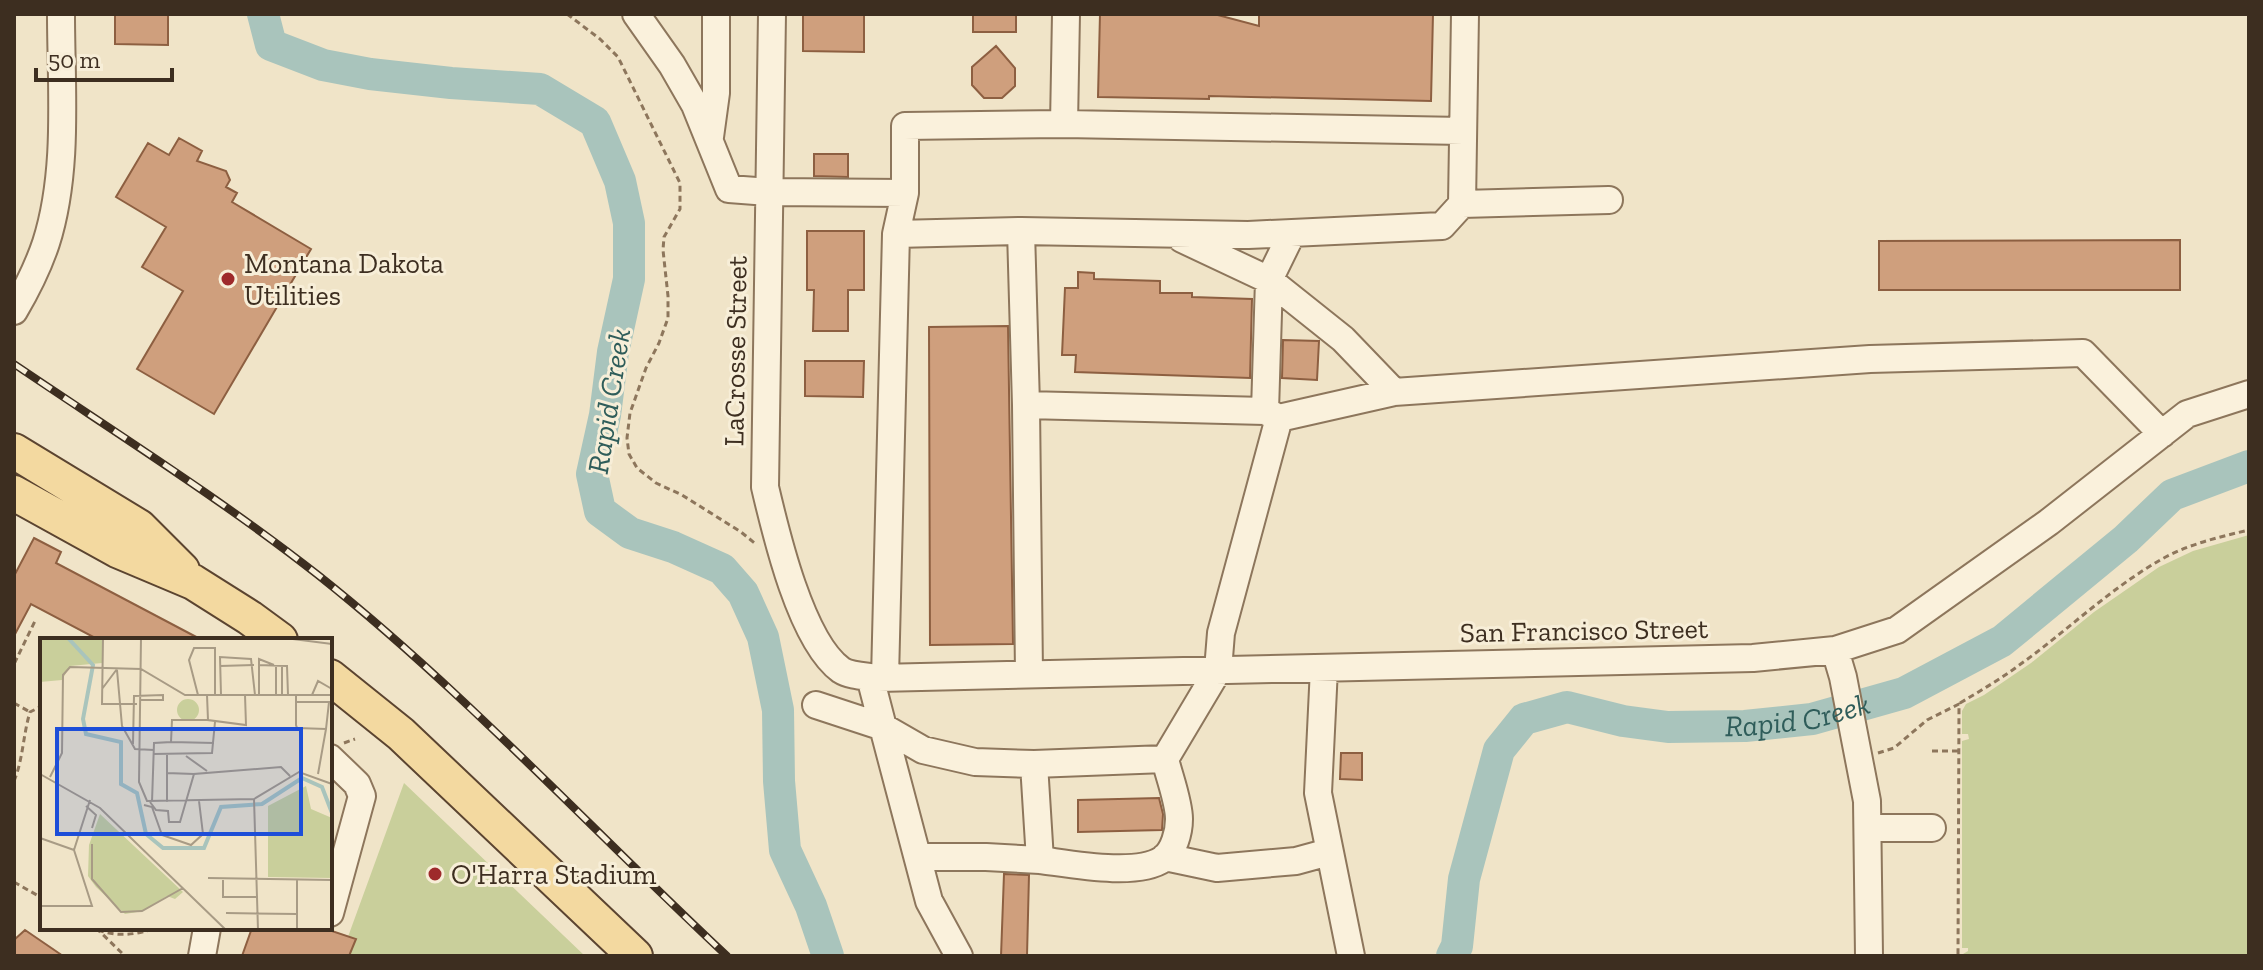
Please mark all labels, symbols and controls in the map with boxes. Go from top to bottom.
scale bar [36,32,172,82]
text: 50 m [48,45,101,74]
place label: Montana Dakota Utilities [244,247,444,312]
street label: LaCrosse Street [717,255,754,447]
marker: Montana Dakota Utilities [219,270,237,288]
water label: Rapid Creek [580,326,638,476]
street label: San Francisco Street [1460,612,1709,649]
inset map [40,638,332,930]
water label: Rapid Creek [1725,686,1874,744]
place label: O'Harra Stadium [451,858,656,891]
marker: O'Harra Stadium [426,865,444,883]

